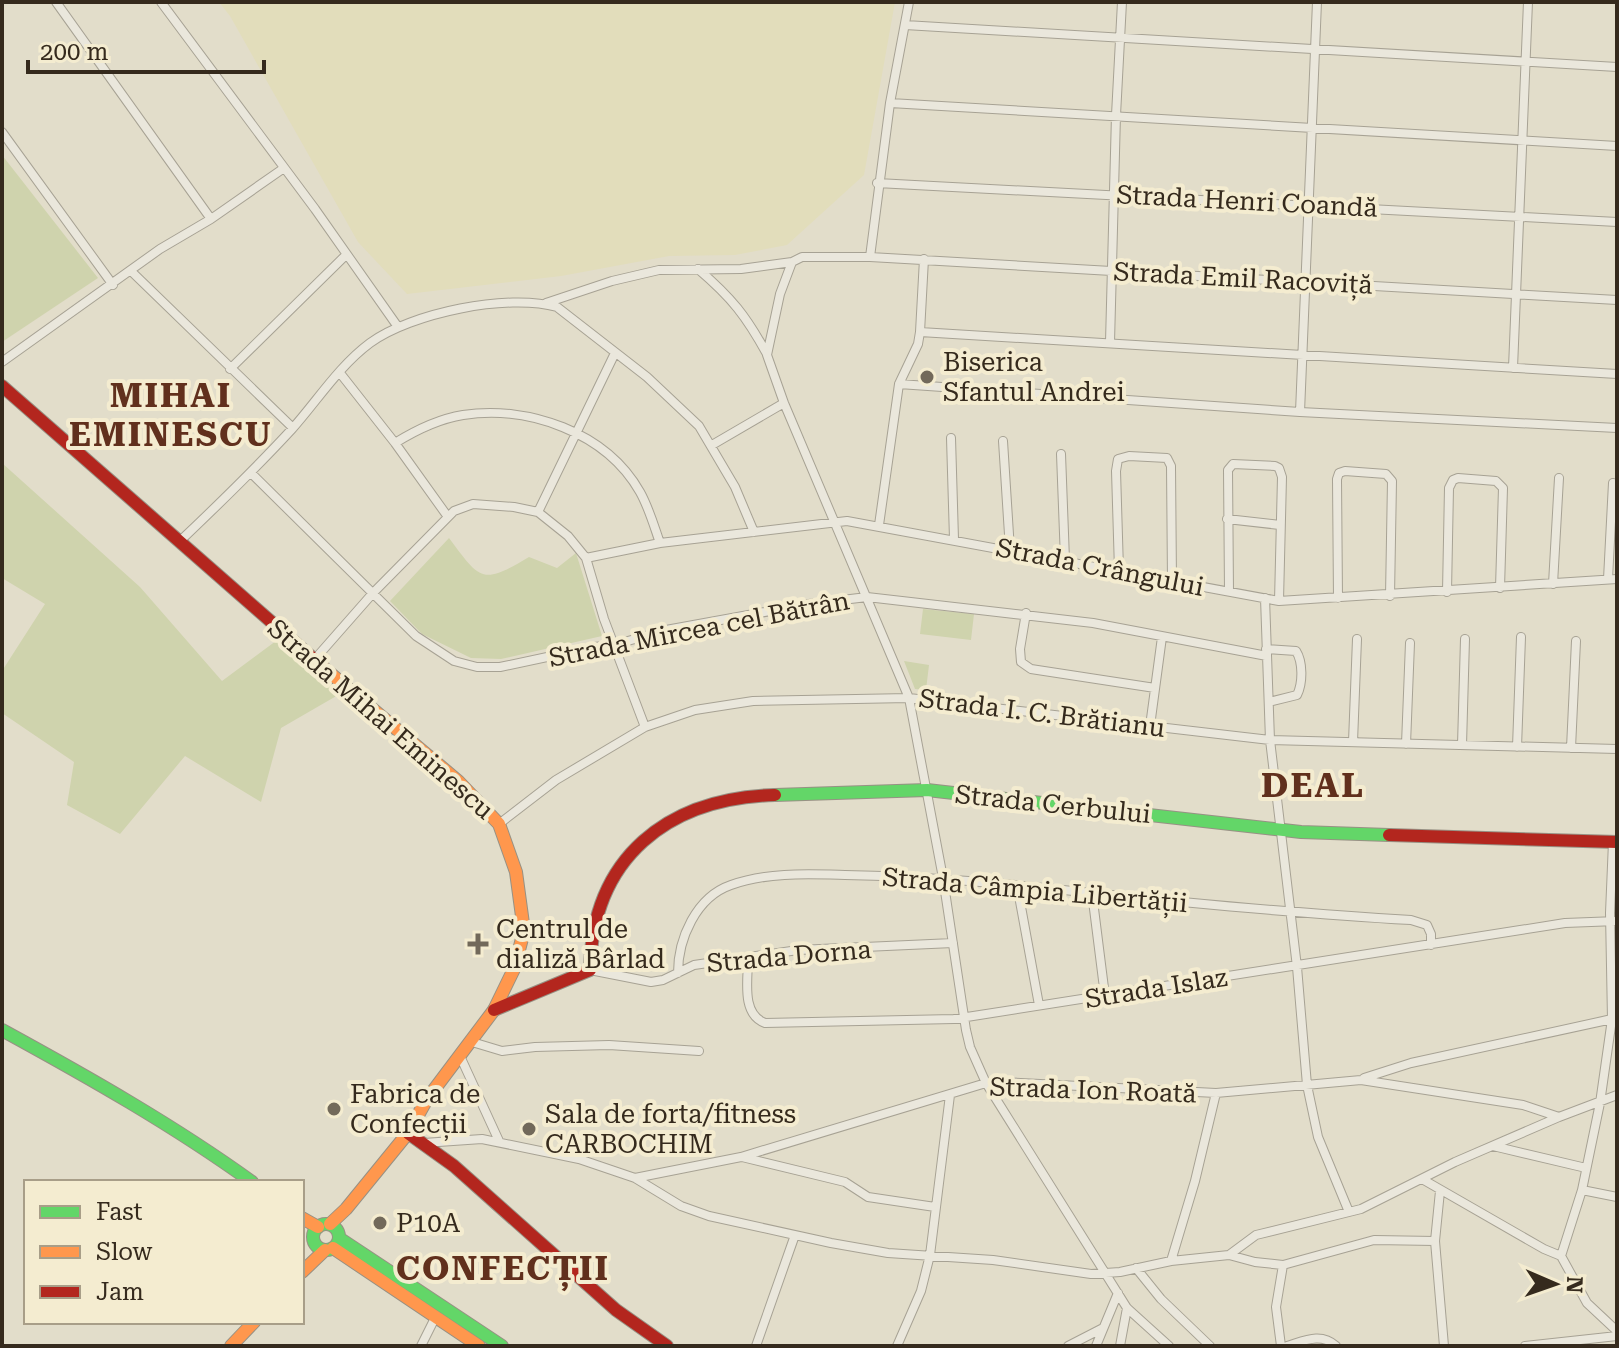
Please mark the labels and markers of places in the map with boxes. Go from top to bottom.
place label: Biserica Sfantul Andrei [943,347,1125,407]
marker: Biserica Sfantul Andrei [918,368,936,386]
place label: Centrul de dializă Bârlad [496,914,665,974]
marker: Centrul de dializă Bârlad [467,933,489,955]
place label: Fabrica de Confecții [350,1079,480,1141]
place label: Sala de forta/fitness CARBOCHIM [545,1099,796,1159]
marker: Fabrica de Confecții [325,1100,343,1118]
marker: Sala de forta/fitness CARBOCHIM [520,1120,538,1138]
place label: P10A [396,1208,460,1238]
marker: P10A [371,1214,389,1232]

